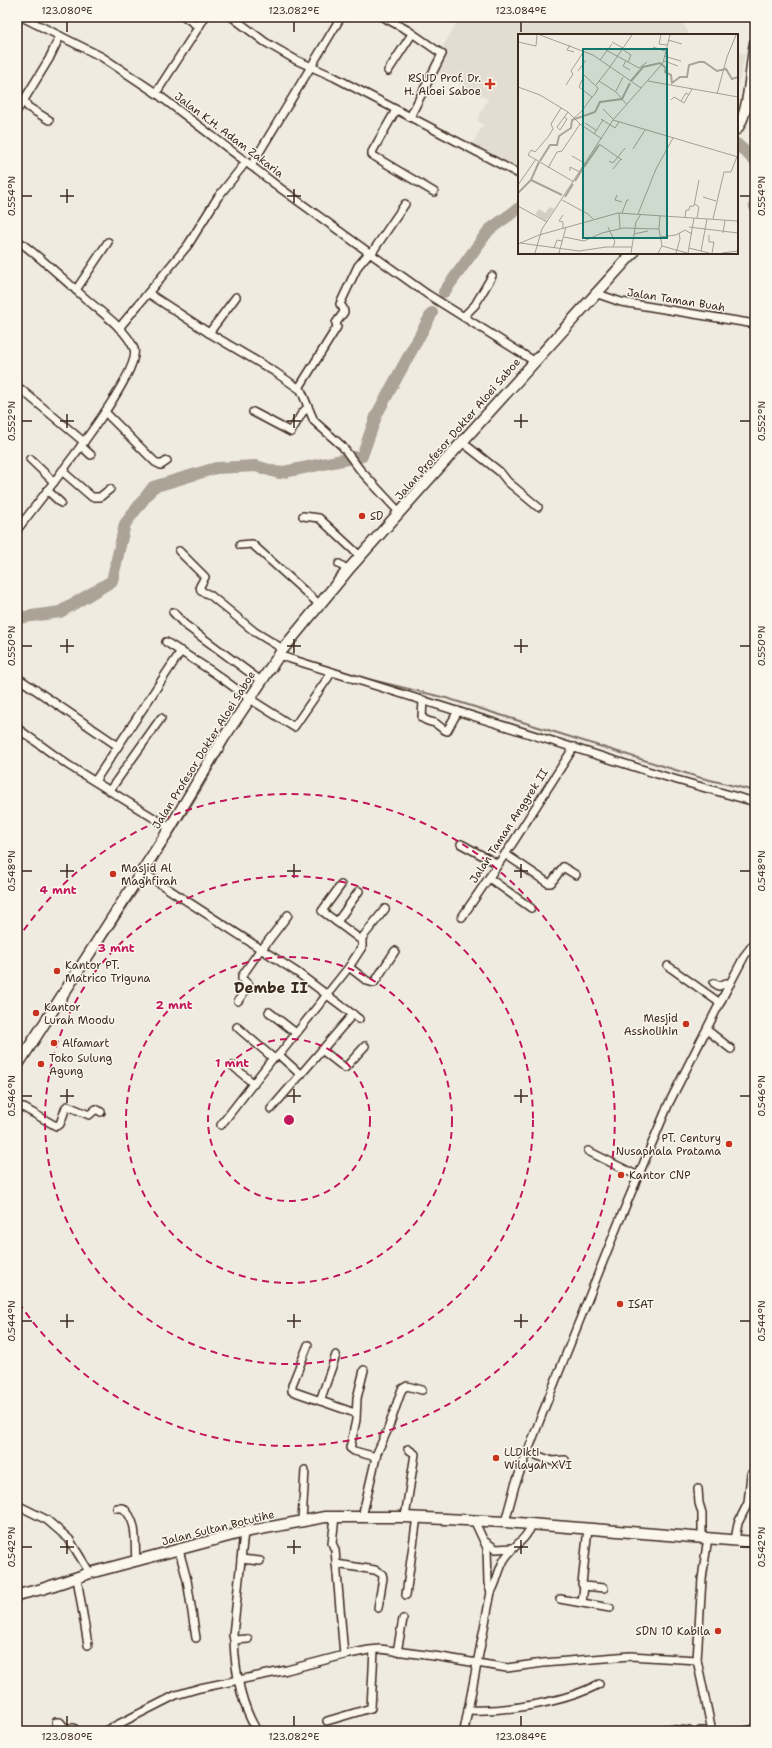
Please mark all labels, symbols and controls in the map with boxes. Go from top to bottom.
text: 123.080°E [41,4,93,17]
text: 123.082°E [269,4,319,17]
text: 123.084°E [495,4,547,17]
inset map [518,34,738,254]
place label: RSUD Prof. Dr. H. Aloei Saboe [404,71,481,99]
marker: RSUD Prof. Dr. H. Aloei Saboe [484,78,496,90]
street label: Jalan K.H. Adam Zakaria [171,89,287,181]
text: 0.554°N [5,176,18,216]
text: 0.554°N [755,176,768,216]
street label: Jalan Taman Buah [626,285,726,315]
street label: Jalan Profesor Dokter Aloei Saboe [392,355,524,503]
text: 0.552°N [5,401,18,441]
text: 0.552°N [755,401,768,441]
place label: SD [370,509,383,524]
marker: SD [357,511,367,521]
text: 0.550°N [5,626,18,666]
text: 0.550°N [755,626,768,666]
street label: Jalan Profesor Dokter Aloei Saboe [149,668,259,832]
street label: Jalan Taman Anggrek II [466,766,552,886]
text: 0.548°N [5,850,18,892]
text: 0.548°N [755,850,768,892]
place label: Masjid Al Maghfirah [121,861,177,889]
marker: Masjid Al Maghfirah [108,869,118,879]
text: 4 mnt [39,882,77,898]
text: 3 mnt [97,940,135,956]
place label: Kantor PT. Matrico Triguna [65,958,151,986]
marker: Kantor PT. Matrico Triguna [52,966,62,976]
district label: Dembe II [234,978,308,998]
text: 2 mnt [155,997,193,1013]
place label: Kantor Lurah Moodu [44,1000,115,1028]
marker: Kantor Lurah Moodu [31,1008,41,1018]
place label: Mesjid Assholihin [624,1011,678,1039]
marker: Mesjid Assholihin [681,1019,691,1029]
place label: Alfamart [62,1036,109,1051]
marker: Alfamart [49,1038,59,1048]
place label: Toko Sulung Agung [49,1051,113,1079]
text: 1 mnt [215,1055,249,1071]
marker: Toko Sulung Agung [36,1059,46,1069]
text: 0.546°N [5,1075,18,1117]
text: 0.546°N [755,1075,768,1117]
centre of rings [282,1113,296,1127]
place label: PT. Century Nusaphala Pratama [616,1131,721,1159]
marker: PT. Century Nusaphala Pratama [724,1139,734,1149]
place label: Kantor CNP [629,1168,691,1183]
marker: Kantor CNP [616,1170,626,1180]
place label: ISAT [628,1297,654,1312]
marker: ISAT [615,1299,625,1309]
text: 0.544°N [5,1300,18,1342]
text: 0.544°N [755,1300,768,1342]
place label: LLDikti Wilayah XVI [504,1445,572,1473]
marker: LLDikti Wilayah XVI [491,1453,501,1463]
street label: Jalan Sultan Botutihe [160,1507,276,1549]
text: 0.542°N [5,1526,18,1568]
text: 0.542°N [755,1526,768,1568]
place label: SDN 10 Kabila [636,1624,710,1639]
marker: SDN 10 Kabila [713,1626,723,1636]
text: 123.080°E [41,1730,93,1743]
text: 123.082°E [269,1730,319,1743]
text: 123.084°E [495,1730,547,1743]

